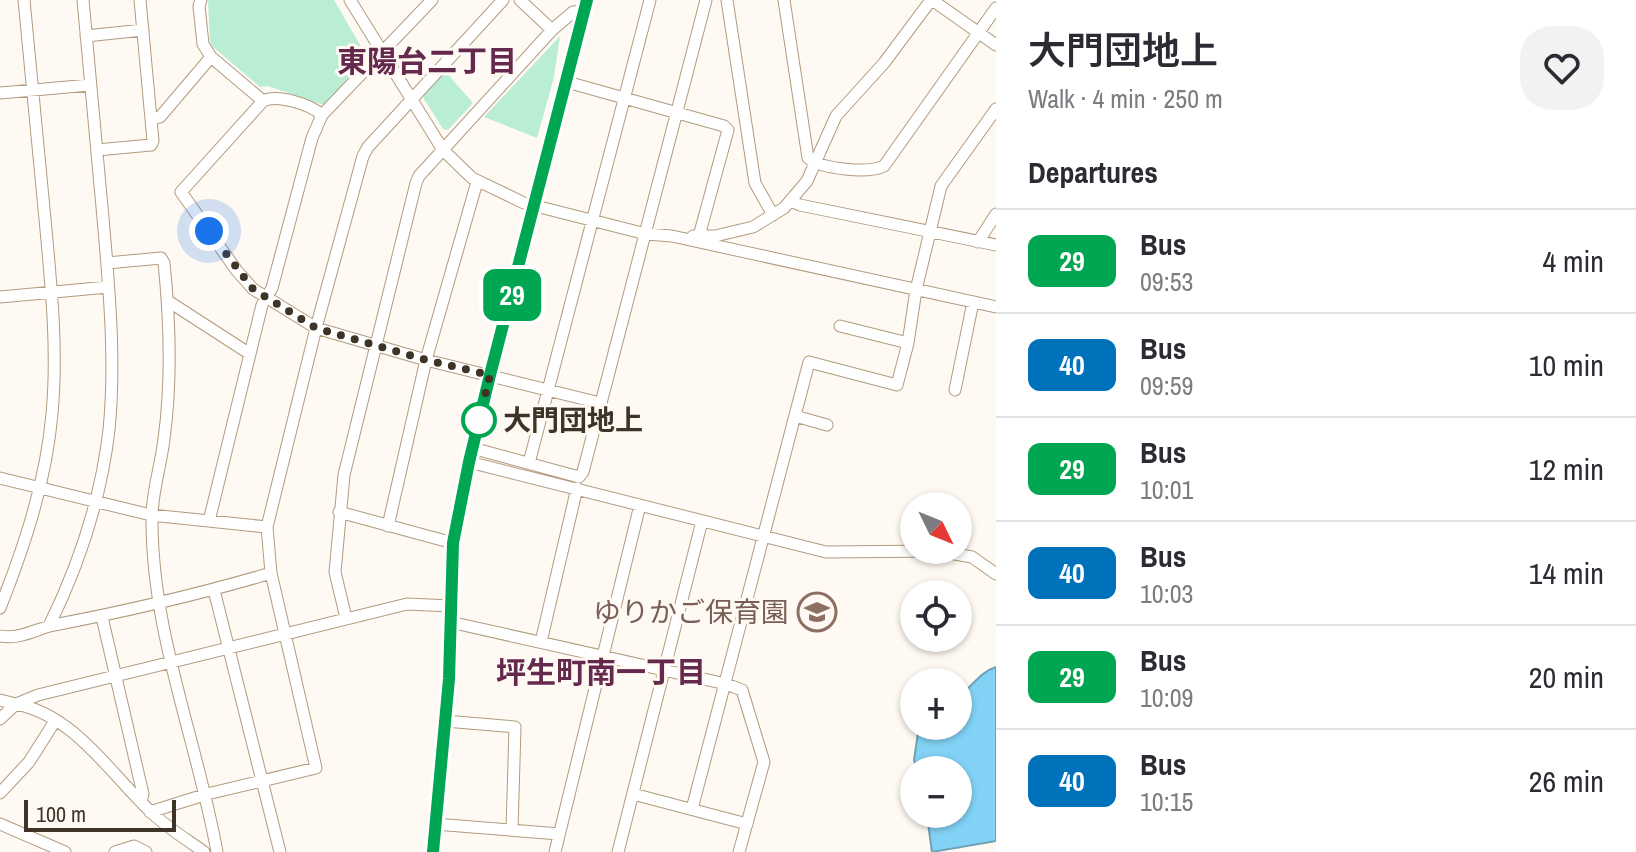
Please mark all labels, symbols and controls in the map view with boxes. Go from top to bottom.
text: 大門団地上 [1028,25,1218,76]
button: heart [1520,26,1604,110]
district label: 東陽台二丁目 [337,41,517,81]
text: Walk · 4 min · 250 m [1028,81,1223,116]
text: Departures [1028,152,1158,192]
your location [189,211,229,251]
text: Bus [1140,224,1186,264]
text: 4 min [1542,241,1604,281]
text: 29 [1059,242,1085,280]
text: 09:53 [1140,264,1193,299]
line badge: 29 [476,269,548,321]
text: 29 [499,276,525,314]
text: Bus [1140,328,1186,368]
text: 10 min [1529,345,1604,385]
text: 40 [1059,346,1085,384]
text: 09:59 [1140,368,1193,403]
place label: 大門団地上 [503,401,643,439]
marker: 大門団地上 [462,403,496,437]
text: Bus [1140,432,1186,472]
text: 12 min [1529,449,1604,489]
text: 29 [1059,450,1085,488]
text: 10:01 [1140,472,1193,507]
north arrow [900,492,972,564]
map controls [900,492,972,828]
text: Bus [1140,536,1186,576]
text: 14 min [1529,553,1604,593]
text: 40 [1059,554,1085,592]
text: 10:03 [1140,576,1193,611]
button: locate [900,580,972,652]
school or university icon: ゆりかご保育園 [796,591,838,633]
place label: ゆりかご保育園 [593,593,789,631]
text: Bus [1140,640,1186,680]
district label: 坪生町南一丁目 [496,652,706,692]
text: 20 min [1529,657,1604,697]
text: 29 [1059,658,1085,696]
button: + [900,668,972,740]
text: 10:09 [1140,680,1193,715]
text: Bus [1140,744,1186,784]
button: − [900,756,972,828]
text: 26 min [1529,761,1604,801]
text: 40 [1059,762,1085,800]
text: 10:15 [1140,784,1193,819]
scale bar [24,796,176,832]
text: 100 m [36,799,86,829]

